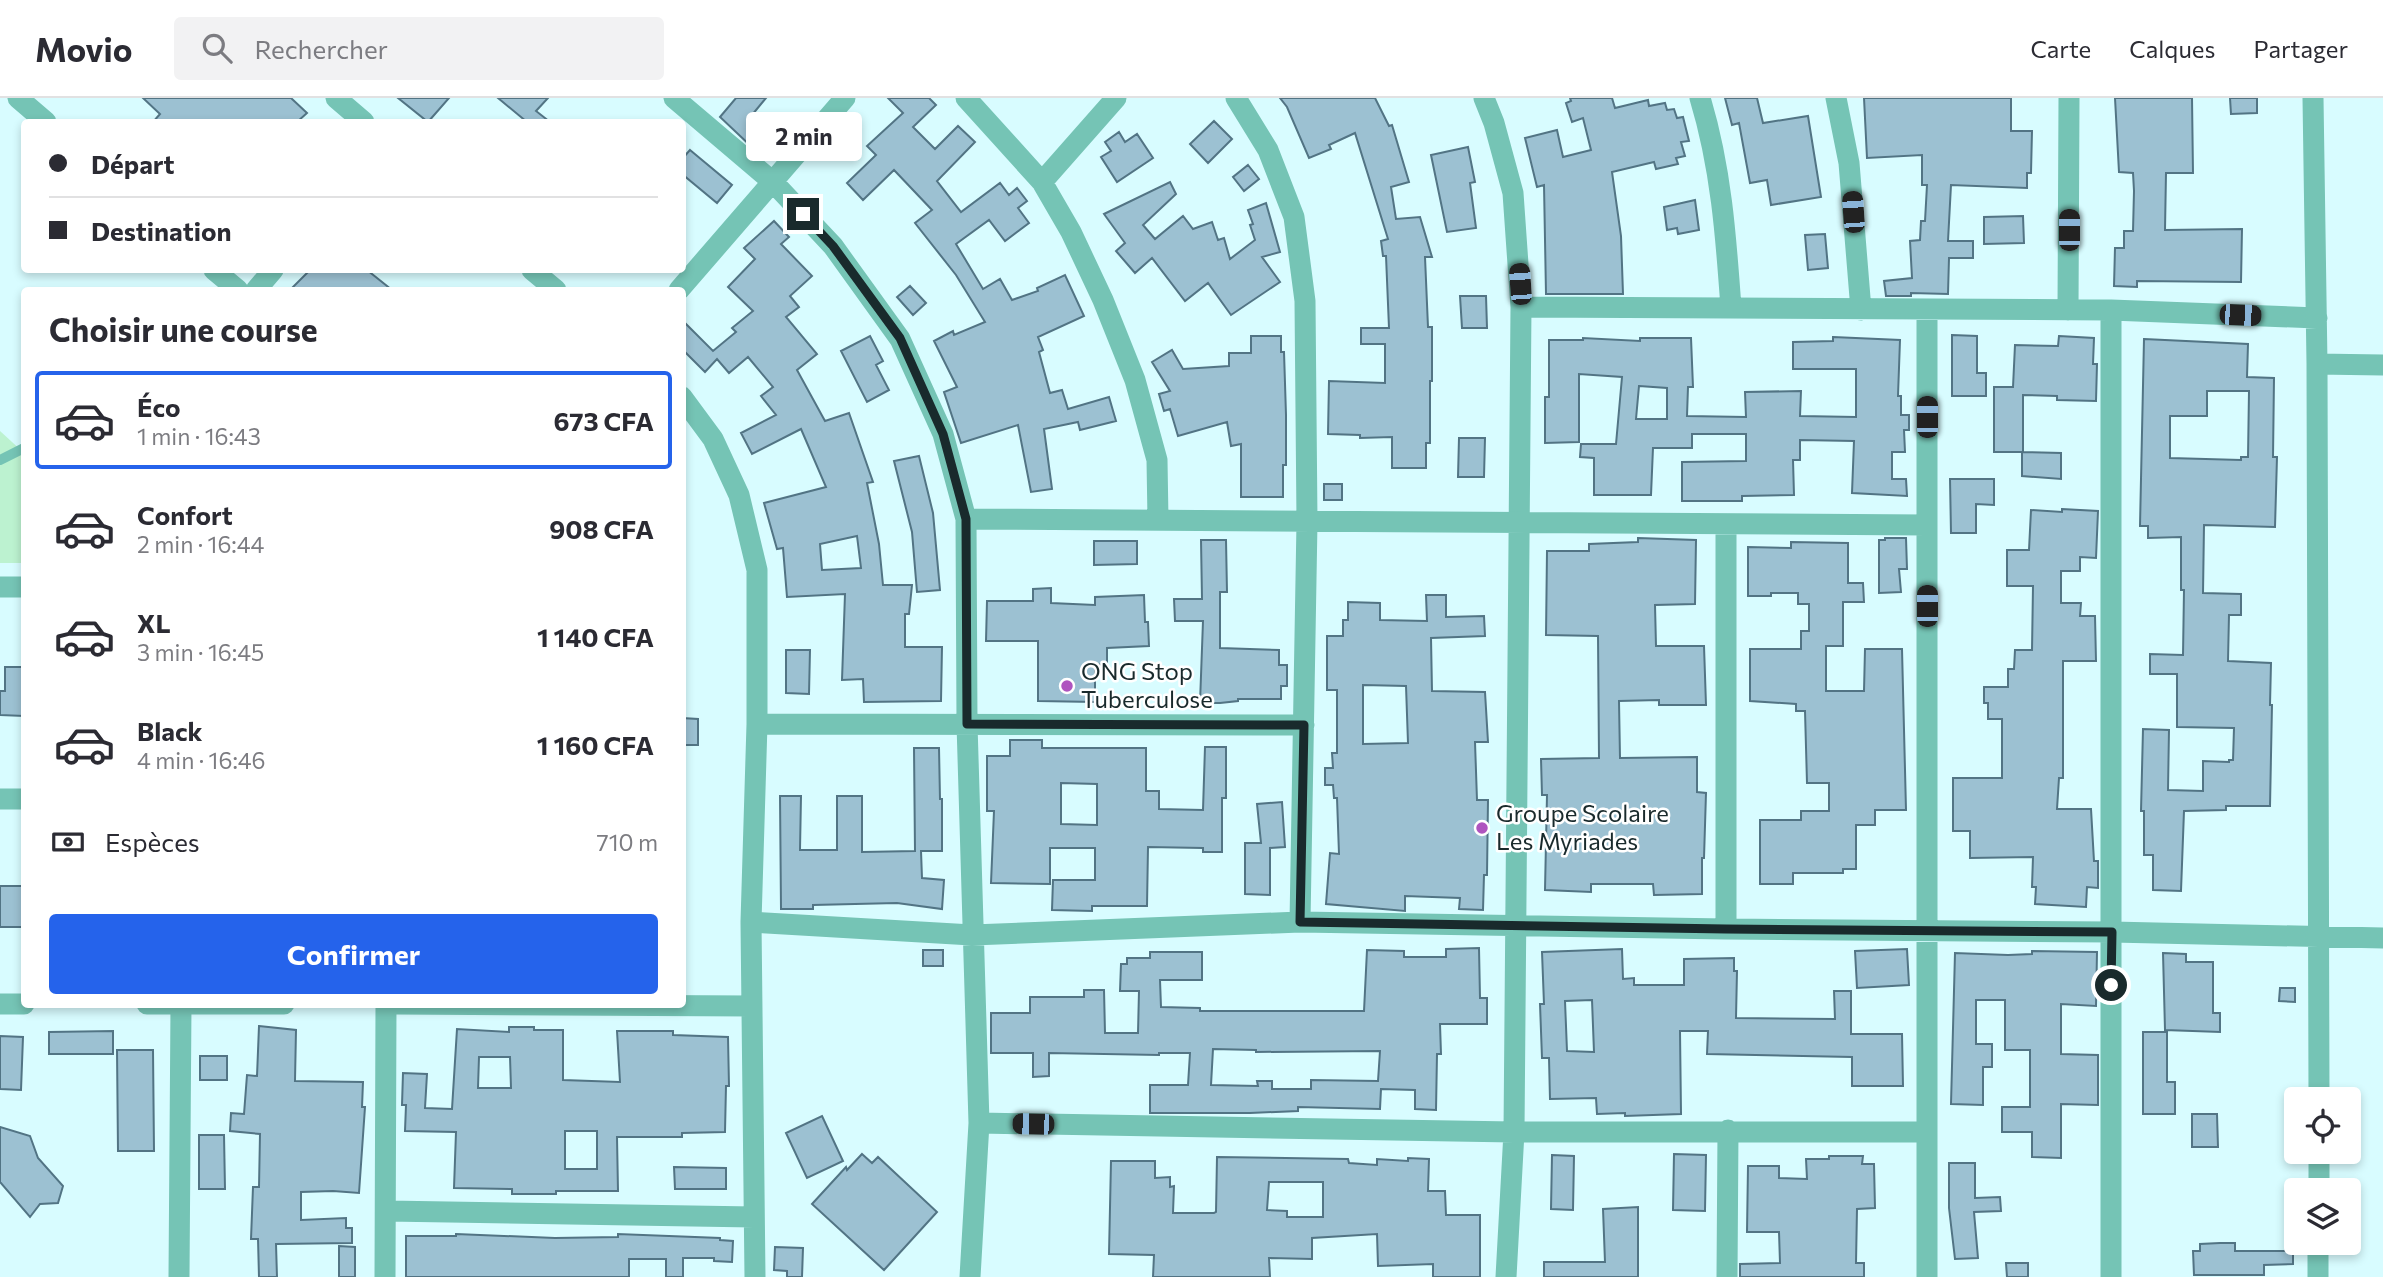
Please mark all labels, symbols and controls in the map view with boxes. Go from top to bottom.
search box [174,17,664,80]
text: Movio [35,28,132,69]
icon: search [198,29,236,67]
text: Rechercher [254,33,388,64]
text: Carte [2030,34,2091,63]
text: Calques [2129,34,2215,63]
text: Partager [2253,34,2348,63]
callout: 2 min [745,113,861,162]
text: 2 min [775,122,833,150]
text: Départ [91,148,175,179]
car [1842,190,1865,234]
route end [787,198,819,230]
car [2059,209,2080,251]
text: Destination [91,215,232,246]
car [1509,262,1532,306]
car [2219,304,2262,326]
text: Choisir une course [49,309,318,349]
icon: car [53,389,116,452]
text: Éco [137,391,181,422]
car [1917,396,1938,438]
text: 673 CFA [553,405,654,436]
text: 1 min · 16:43 [137,422,261,450]
icon: car [53,497,116,560]
text: Confort [137,499,233,530]
text: 908 CFA [549,513,654,544]
text: 2 min · 16:44 [137,530,264,558]
car [1917,585,1938,627]
icon: car [53,605,116,668]
text: XL [137,607,171,638]
text: 1 140 CFA [537,621,654,652]
text: 3 min · 16:45 [137,638,264,666]
place label: ONG Stop Tuberculose [1081,656,1213,713]
marker: ONG Stop Tuberculose [1059,678,1075,694]
icon: car [53,713,116,776]
text: Black [137,715,203,746]
text: 1 160 CFA [537,729,654,760]
text: 4 min · 16:46 [137,746,266,774]
place label: Groupe Scolaire Les Myriades [1496,798,1669,855]
marker: Groupe Scolaire Les Myriades [1474,820,1490,836]
icon: cash [49,823,87,861]
text: Espèces [105,826,200,857]
text: 710 m [597,828,658,856]
button: Confirmer [49,914,658,994]
route start [2095,969,2127,1001]
map controls [2284,1087,2361,1255]
button: locate [2284,1087,2361,1164]
car [1012,1113,1055,1135]
button: layers [2284,1178,2361,1255]

